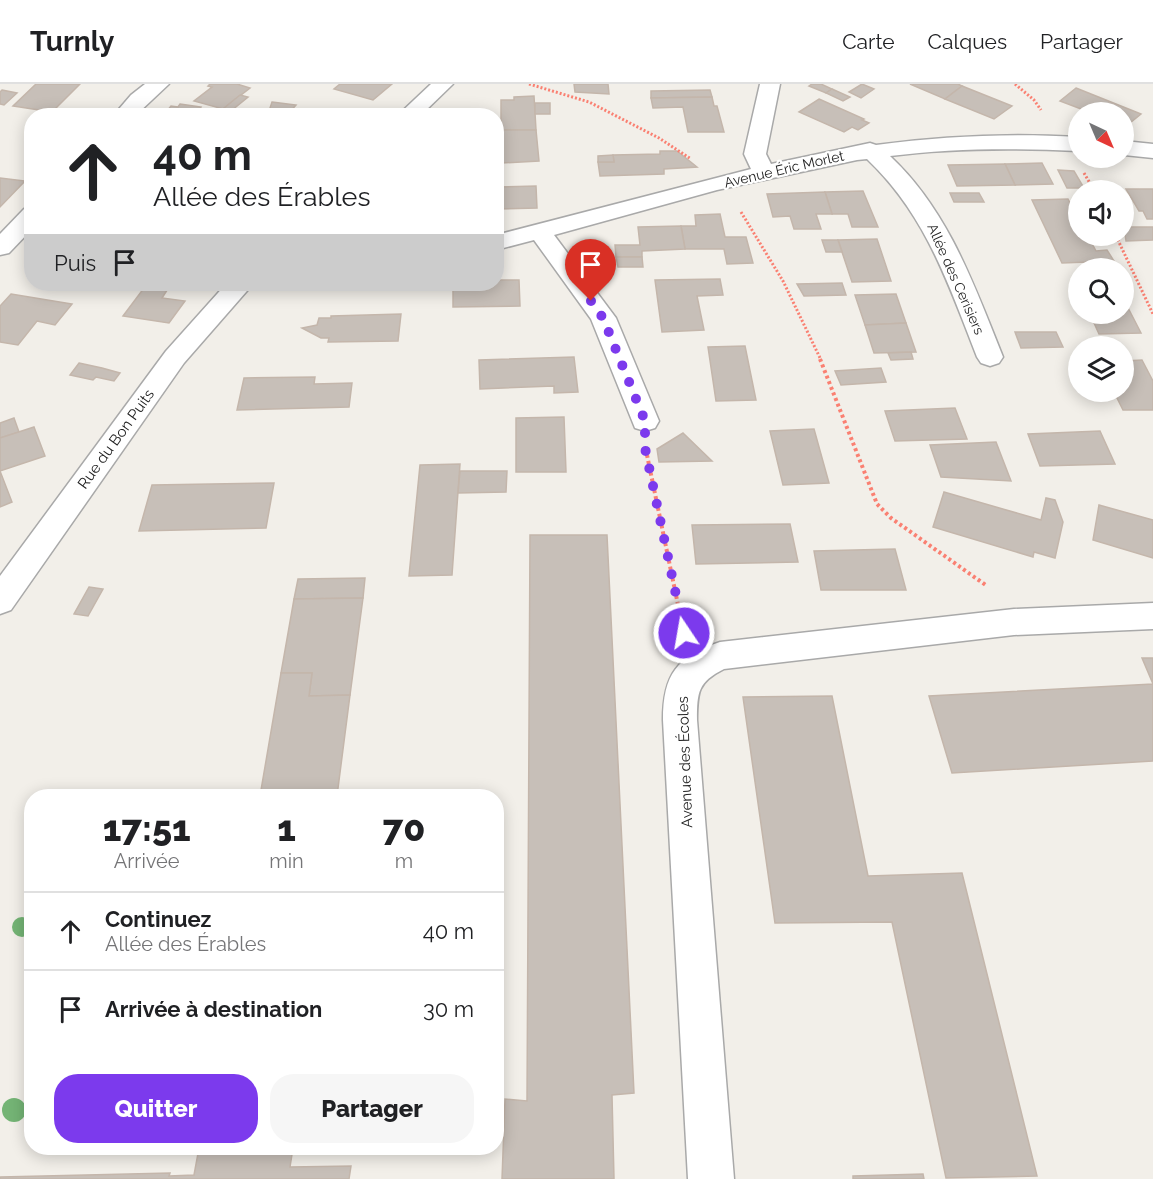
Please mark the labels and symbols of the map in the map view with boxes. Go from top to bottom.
north arrow [1068,102,1134,168]
street label: Avenue Éric Morlet [722,146,846,191]
street label: Allée des Cerisiers [924,221,988,337]
pin [565,239,616,301]
street label: Rue du Bon Puits [74,386,158,492]
position arrow [652,601,716,665]
street label: Avenue des Écoles [674,696,696,828]

